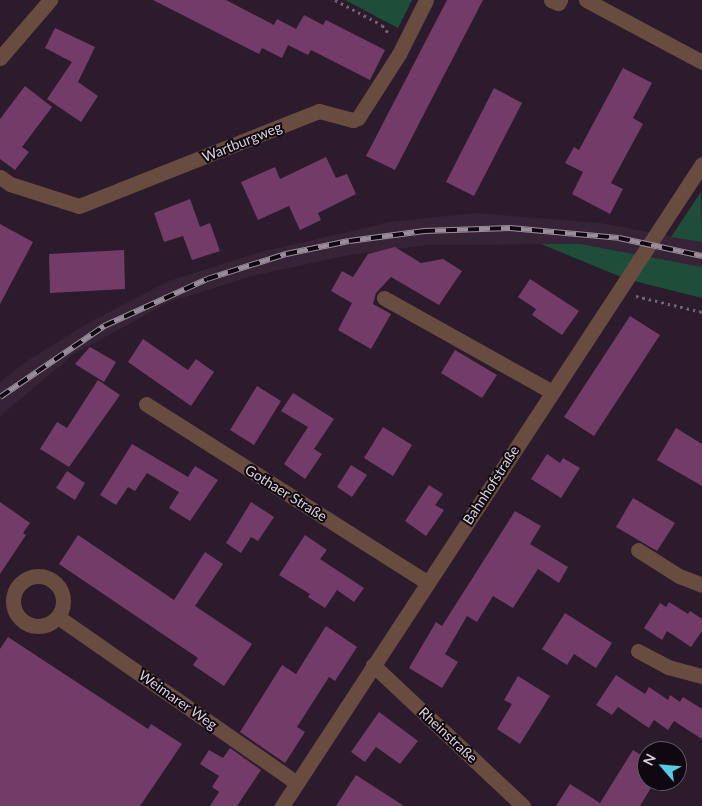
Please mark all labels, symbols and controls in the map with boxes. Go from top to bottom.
street label: Wartburgweg [200,118,284,166]
street label: Bahnhofstraße [459,442,523,528]
street label: Gothaer Straße [242,461,330,525]
street label: Weimarer Weg [135,667,221,733]
street label: Rheinstraße [415,704,481,766]
north arrow [637,741,687,791]
text: N [639,751,659,768]

